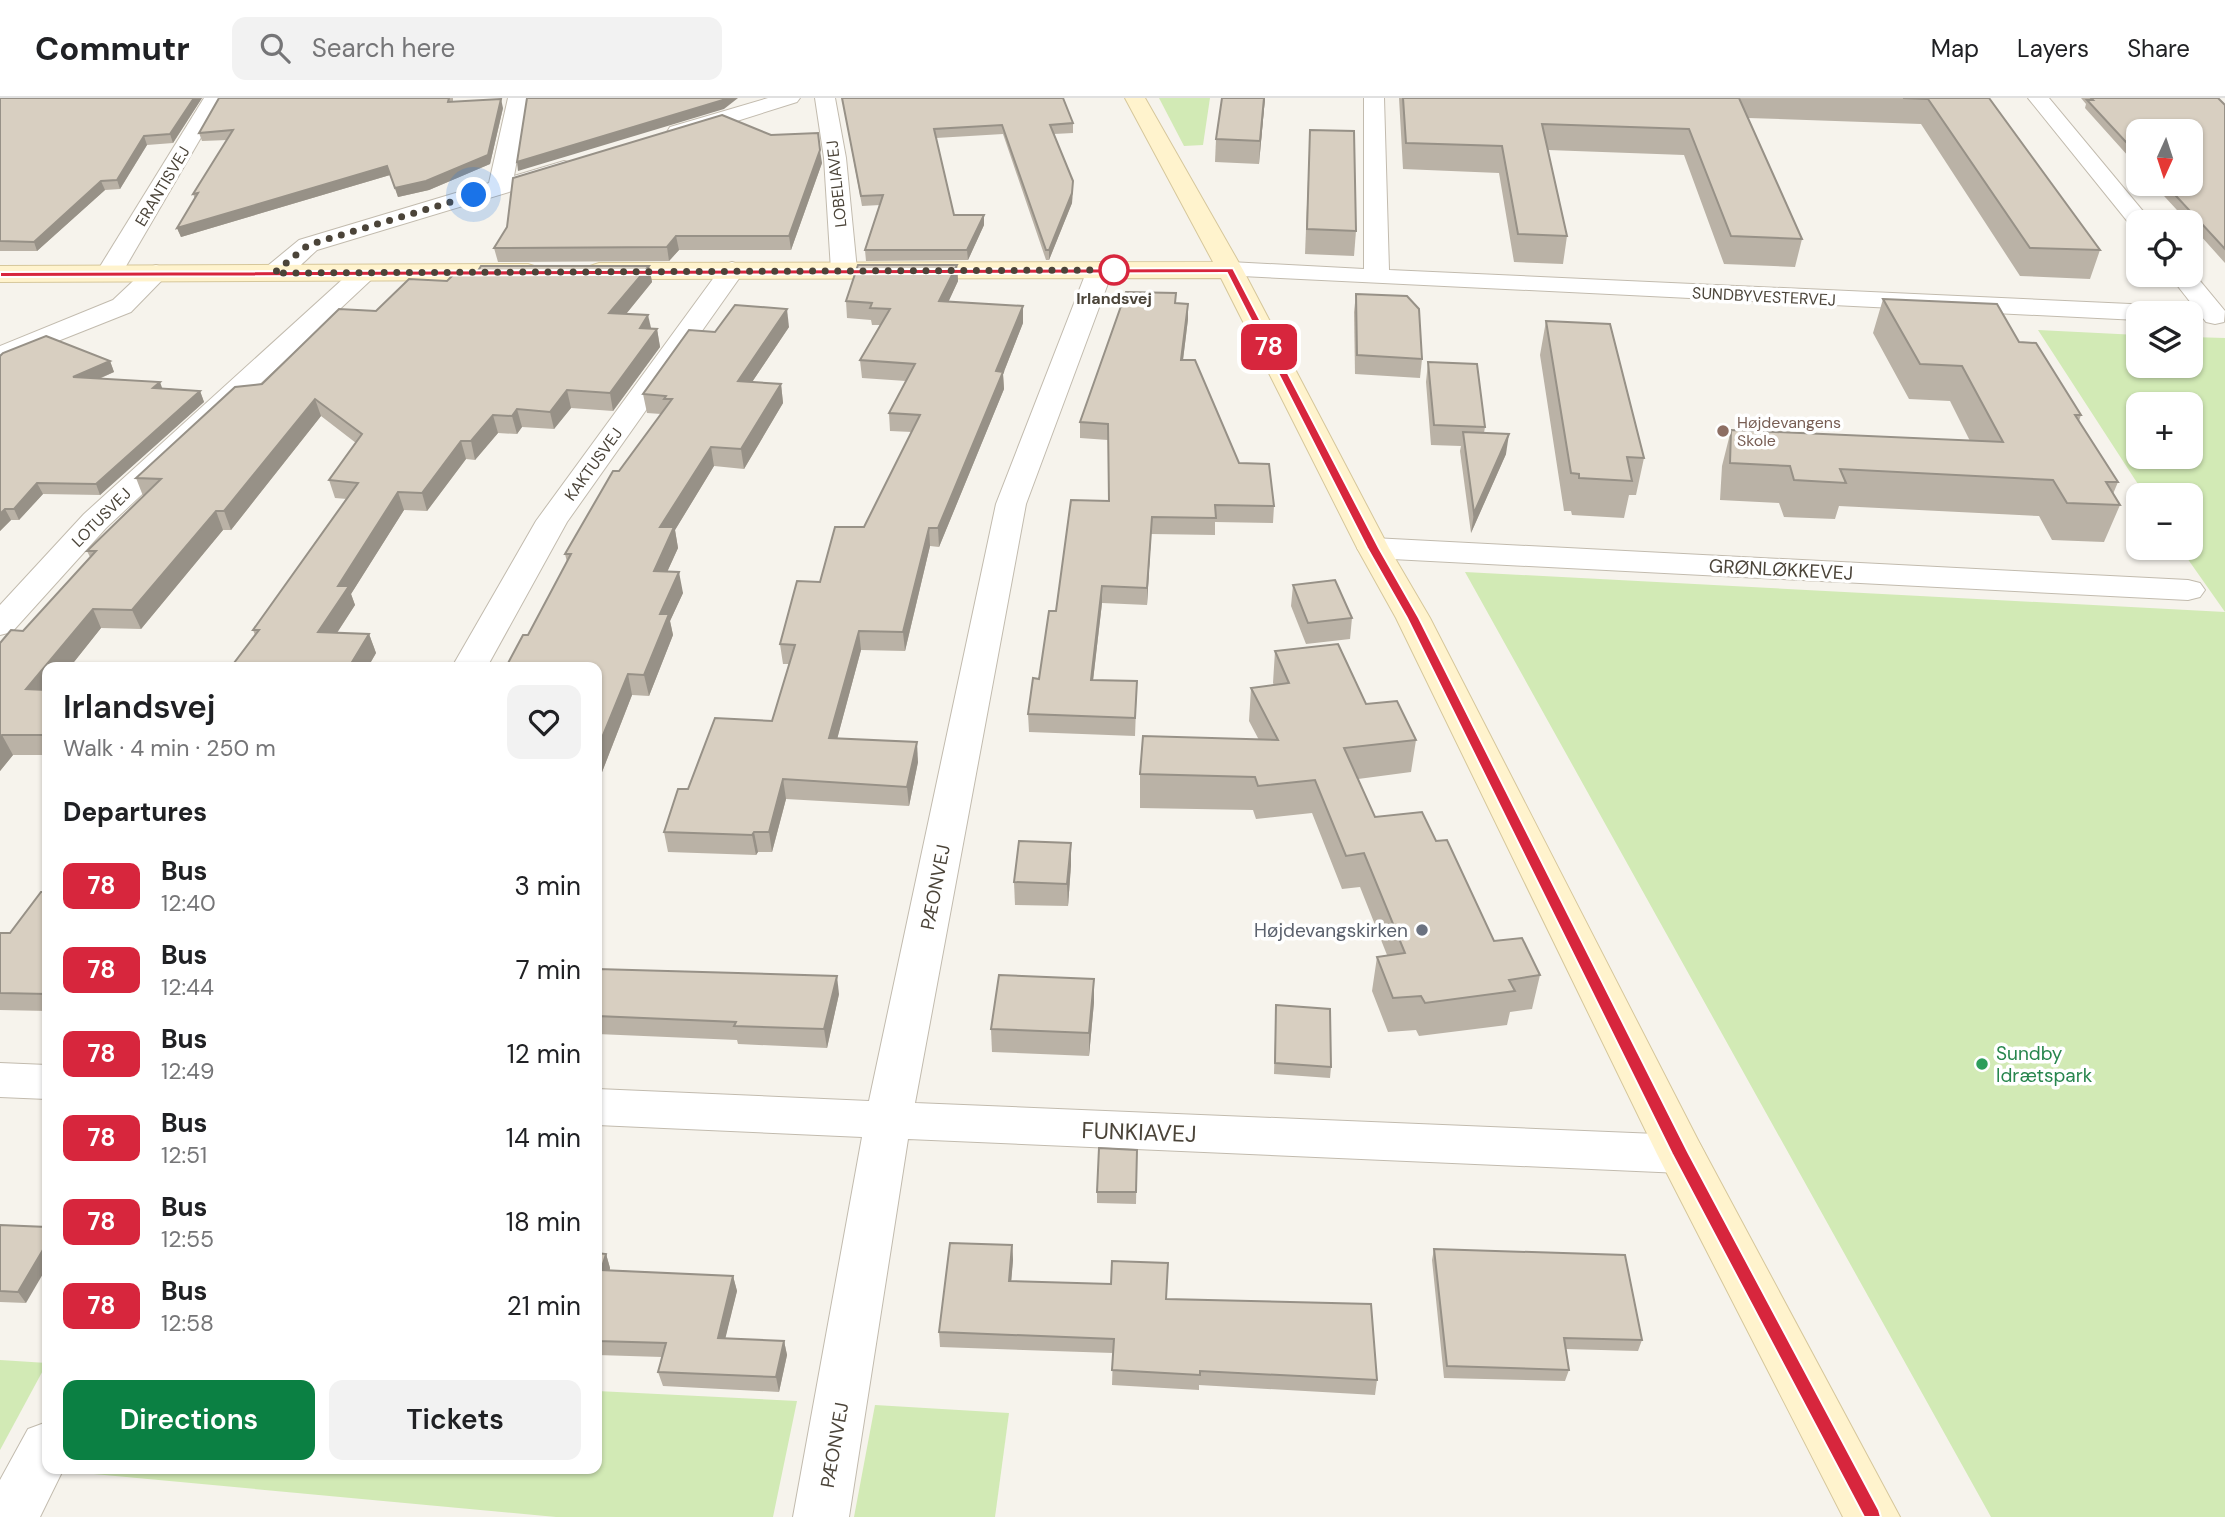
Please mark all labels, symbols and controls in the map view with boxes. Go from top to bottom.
search box [232,17,722,80]
text: Commutr [35,27,190,70]
icon: search [256,29,294,67]
text: Search here [312,31,455,65]
text: Map [1931,33,1979,64]
text: Layers [2017,33,2089,64]
text: Share [2127,33,2190,64]
north arrow [2126,119,2203,196]
map controls [2126,119,2203,560]
street label: LOBELIAVEJ [821,139,852,229]
street label: ERANTISVEJ [130,142,195,230]
your location [456,177,491,212]
button: locate [2126,210,2203,287]
marker: Irlandsvej [1099,255,1129,285]
street label: SUNDBYVESTERVEJ [1692,282,1836,311]
place label: Irlandsvej [1076,288,1152,309]
button: layers [2126,301,2203,378]
line badge: 78 [1238,324,1300,370]
text: 78 [1255,331,1283,362]
button: + [2126,392,2203,469]
place label: Højdevangens Skole [1737,412,1841,451]
marker: Højdevangens Skole [1715,423,1731,439]
street label: KAKTUSVEJ [560,424,627,505]
street label: LOTUSVEJ [67,483,135,551]
button: − [2126,483,2203,560]
street label: GRØNLØKKEVEJ [1708,553,1854,586]
text: Irlandsvej [63,685,216,728]
button: heart [507,685,581,759]
text: Walk · 4 min · 250 m [63,733,276,763]
text: Departures [63,795,207,829]
street label: PÆONVEJ [915,842,956,932]
text: Bus [161,854,207,888]
text: 3 min [514,869,581,903]
text: 78 [88,870,115,901]
text: 12:40 [161,888,216,918]
place label: Højdevangskirken [1254,918,1408,943]
marker: Højdevangskirken [1414,922,1430,938]
text: Bus [161,938,207,972]
text: 7 min [516,953,581,987]
text: 78 [88,954,115,985]
text: 12:44 [161,972,214,1002]
text: Bus [161,1022,207,1056]
text: 12 min [507,1037,581,1071]
text: 78 [88,1038,115,1069]
place label: Sundby Idrætspark [1996,1041,2093,1088]
text: 12:49 [161,1056,214,1086]
marker: Sundby Idrætspark [1974,1056,1990,1072]
text: Bus [161,1106,207,1140]
street label: FUNKIAVEJ [1081,1115,1197,1149]
text: 14 min [506,1121,581,1155]
text: 78 [88,1122,115,1153]
text: 12:51 [161,1140,207,1170]
text: Bus [161,1190,207,1224]
text: 18 min [506,1205,581,1239]
text: 78 [88,1206,115,1237]
text: 12:55 [161,1224,214,1254]
text: Bus [161,1274,207,1308]
text: 21 min [507,1289,581,1323]
text: 78 [88,1290,115,1321]
text: 12:58 [161,1308,214,1338]
button: Directions [63,1380,315,1460]
button: Tickets [329,1380,581,1460]
street label: PÆONVEJ [815,1400,854,1490]

